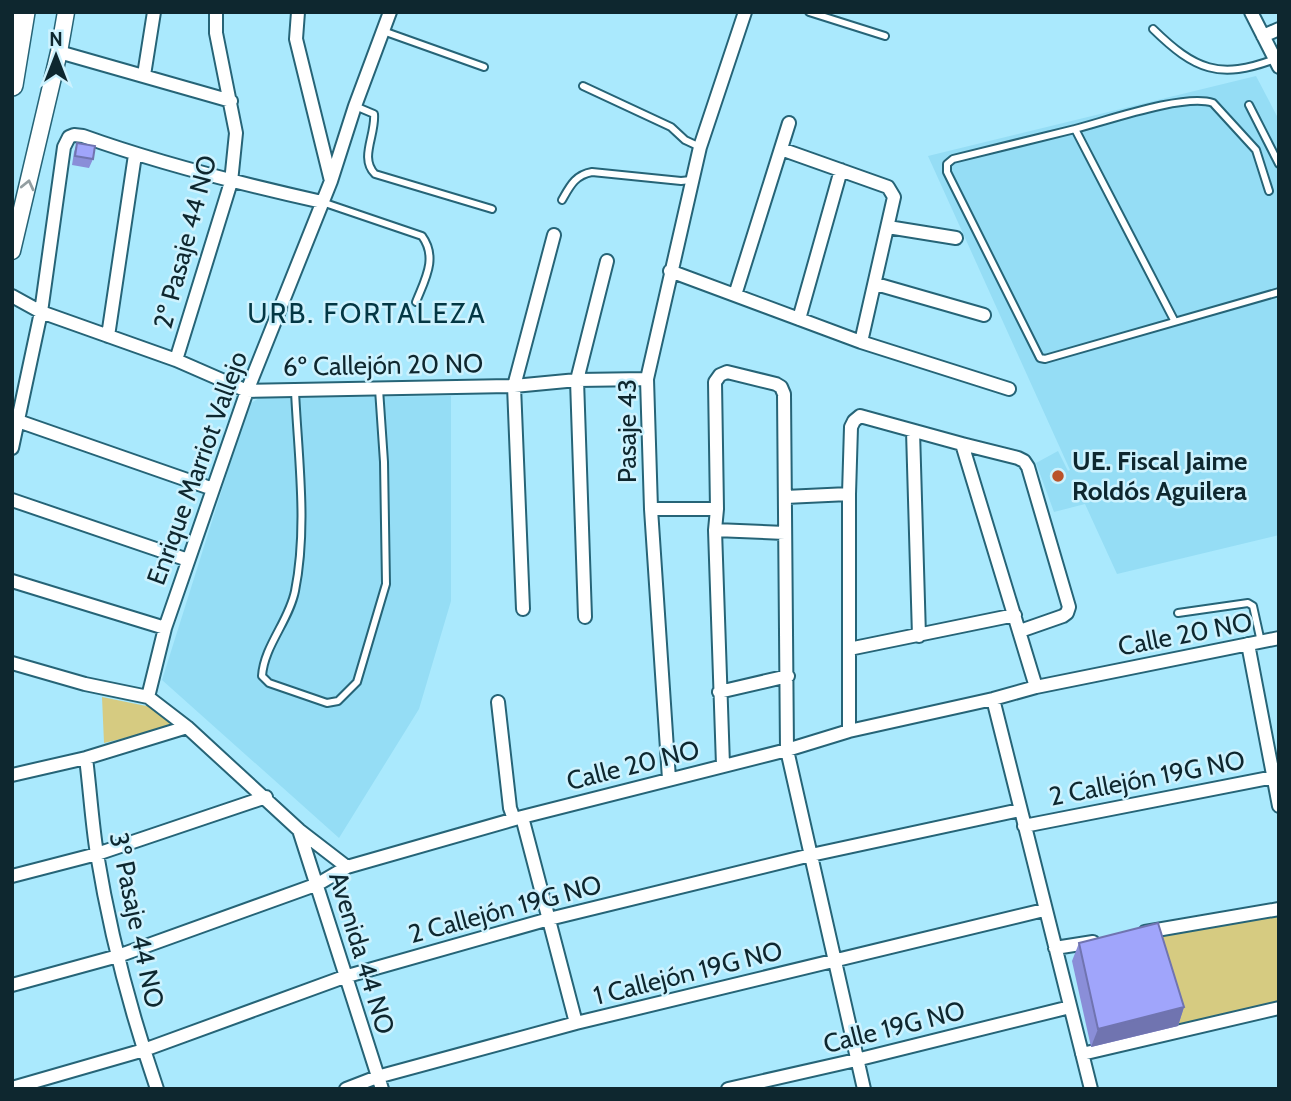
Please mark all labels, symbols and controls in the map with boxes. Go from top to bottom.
north arrow [21,21,91,91]
text: N [49,28,63,51]
street label: 2º Pasaje 44 NO [146,152,224,332]
one-way arrow [20,179,34,191]
district label: URB. FORTALEZA [247,296,487,330]
street label: Enrique Marriot Vallejo [140,347,254,589]
street label: 6º Callejón 20 NO [283,347,483,383]
street label: Pasaje 43 [611,379,643,483]
place label: UE. Fiscal Jaime Roldós Aguilera [1072,445,1247,507]
marker: UE. Fiscal Jaime Roldós Aguilera [1050,468,1066,484]
street label: Calle 20 NO [1115,605,1255,663]
street label: Calle 20 NO [563,733,703,797]
street label: 2 Callejón 19G NO [1047,743,1247,813]
street label: 3º Pasaje 44 NO [103,829,171,1011]
street label: Avenida 44 NO [322,868,402,1038]
street label: 2 Callejón 19G NO [405,868,605,950]
street label: 1 Callejón 19G NO [590,934,786,1012]
street label: Calle 19G NO [820,994,968,1060]

